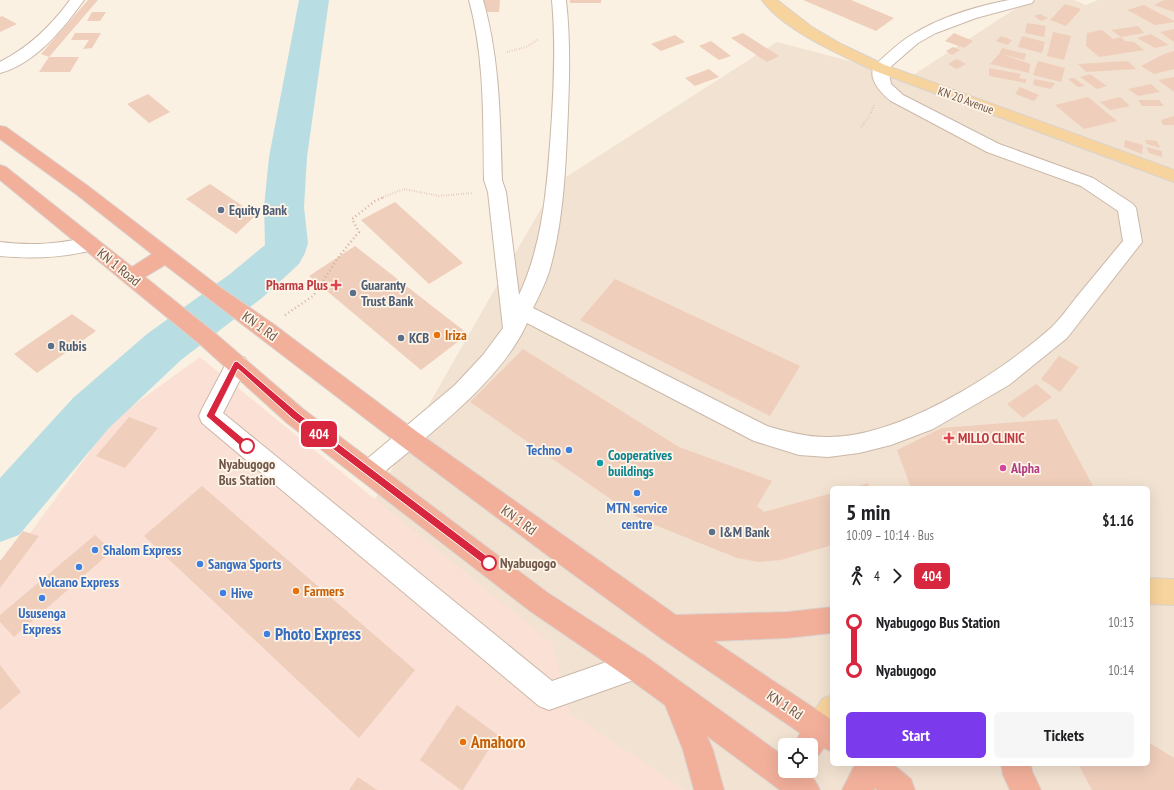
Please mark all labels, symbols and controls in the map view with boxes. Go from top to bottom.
street label: KN 20 Avenue [936,83,996,117]
place label: Equity Bank [229,201,287,219]
marker: Equity Bank [216,205,226,215]
street label: KN 1 Road [94,244,144,290]
place label: Pharma Plus [266,276,328,294]
place label: Guaranty Trust Bank [361,276,414,310]
marker: Pharma Plus [331,280,341,290]
marker: Guaranty Trust Bank [348,288,358,298]
street label: KN 1 Rd [239,307,281,345]
place label: Iriza [445,326,467,344]
place label: KCB [409,329,429,347]
marker: Iriza [432,330,442,340]
marker: KCB [396,333,406,343]
place label: Rubis [59,337,87,355]
marker: Rubis [46,341,56,351]
line badge: 404 [296,421,342,447]
text: 404 [309,425,329,443]
place label: MILLO CLINIC [958,429,1025,447]
marker: MILLO CLINIC [943,432,955,444]
marker: Nyabugogo Bus Station [239,438,255,454]
place label: Techno [526,441,561,459]
marker: Techno [564,445,574,455]
place label: Cooperatives buildings [608,446,672,480]
place label: Nyabugogo Bus Station [219,455,275,489]
marker: Cooperatives buildings [595,458,605,468]
place label: Alpha [1010,459,1040,477]
marker: Alpha [998,463,1008,473]
marker: MTN service centre [632,488,642,498]
text: 5 min [846,498,890,526]
place label: MTN service centre [607,499,667,533]
street label: KN 1 Rd [498,501,540,539]
text: $1.16 [1102,511,1134,530]
place label: I&M Bank [720,523,770,541]
marker: I&M Bank [707,527,717,537]
text: 10:09 – 10:14 · Bus [846,527,934,544]
place label: Shalom Express [103,541,181,559]
marker: Shalom Express [90,545,100,555]
place label: Nyabugogo [500,554,556,572]
place label: Sangwa Sports [208,555,282,573]
marker: Nyabugogo [481,555,497,571]
marker: Sangwa Sports [195,559,205,569]
marker: Volcano Express [74,562,84,572]
icon: walk [846,565,868,587]
icon: forward [886,565,908,587]
text: 404 [922,567,942,585]
text: 4 [874,568,880,585]
place label: Volcano Express [38,573,119,591]
place label: Farmers [304,582,344,600]
place label: Hive [231,584,253,602]
marker: Farmers [291,586,301,596]
marker: Hive [218,588,228,598]
marker: Ususenga Express [37,593,47,603]
place label: Ususenga Express [18,604,66,638]
text: Nyabugogo Bus Station [876,613,1000,632]
text: 10:13 [1108,614,1134,631]
place label: Photo Express [275,623,361,645]
marker: Photo Express [262,629,272,639]
text: Nyabugogo [876,661,936,680]
text: 10:14 [1108,662,1134,679]
street label: KN 1 Rd [764,687,806,723]
button: Start [846,712,986,758]
button: Tickets [994,712,1134,758]
place label: Amahoro [470,731,526,753]
marker: Amahoro [458,737,468,747]
map controls [778,738,818,778]
button: locate [778,738,818,778]

